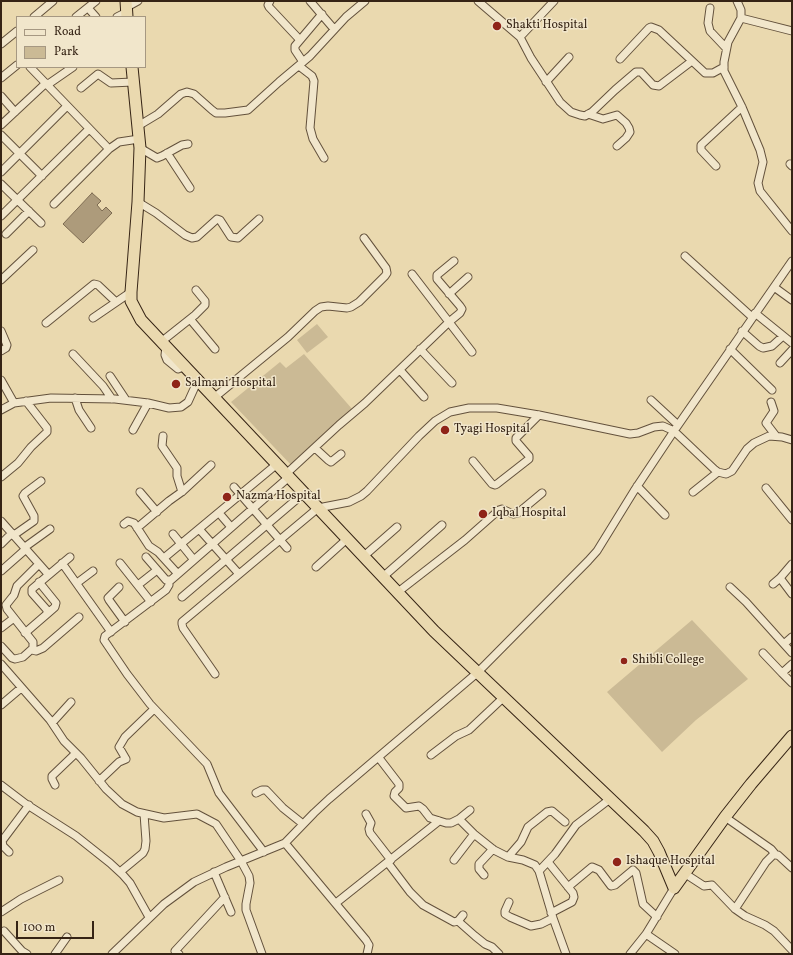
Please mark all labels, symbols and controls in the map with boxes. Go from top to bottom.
legend [16,16,146,68]
place label: Shakti Hospital [506,19,587,33]
marker: Shakti Hospital [491,20,503,32]
text: Road [54,24,81,40]
text: Park [54,44,79,60]
place label: Salmani Hospital [185,377,276,391]
marker: Salmani Hospital [170,378,182,390]
place label: Tyagi Hospital [454,423,530,437]
marker: Tyagi Hospital [439,424,451,436]
place label: Nazma Hospital [236,490,321,504]
marker: Nazma Hospital [221,491,233,503]
place label: Iqbal Hospital [492,507,566,521]
marker: Iqbal Hospital [477,508,489,520]
place label: Shibli College [632,654,704,668]
marker: Shibli College [619,656,629,666]
place label: Ishaque Hospital [626,855,715,869]
marker: Ishaque Hospital [611,856,623,868]
scale bar [18,913,96,939]
text: 100 m [23,920,55,936]

